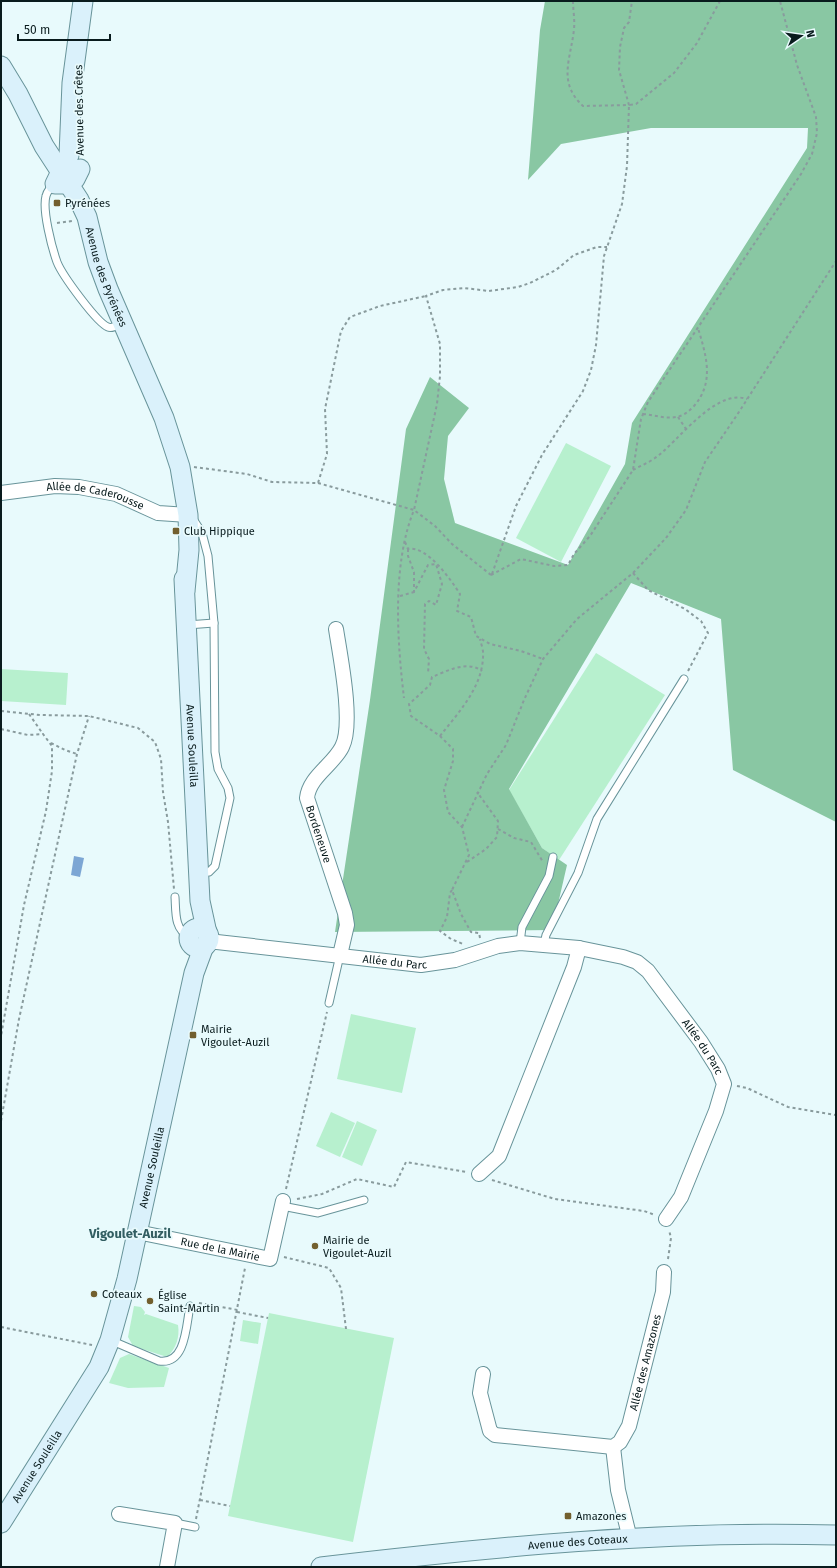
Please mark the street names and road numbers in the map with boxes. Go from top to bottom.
street label: Avenue des Crêtes [72,64,87,156]
street label: Avenue des Pyrénées [83,226,130,329]
street label: Allée de Caderousse [45,480,146,513]
street label: Avenue Souleilla [183,704,200,788]
street label: Bordeneuve [303,804,334,865]
street label: Allée du Parc [362,952,428,972]
street label: Allée du Parc [679,1017,726,1077]
street label: Avenue Souleilla [137,1126,167,1209]
street label: Rue de la Mairie [179,1235,261,1264]
street label: Allée des Amazones [627,1313,664,1412]
street label: Avenue Souleilla [9,1428,65,1505]
street label: Avenue des Coteaux [527,1532,629,1552]

